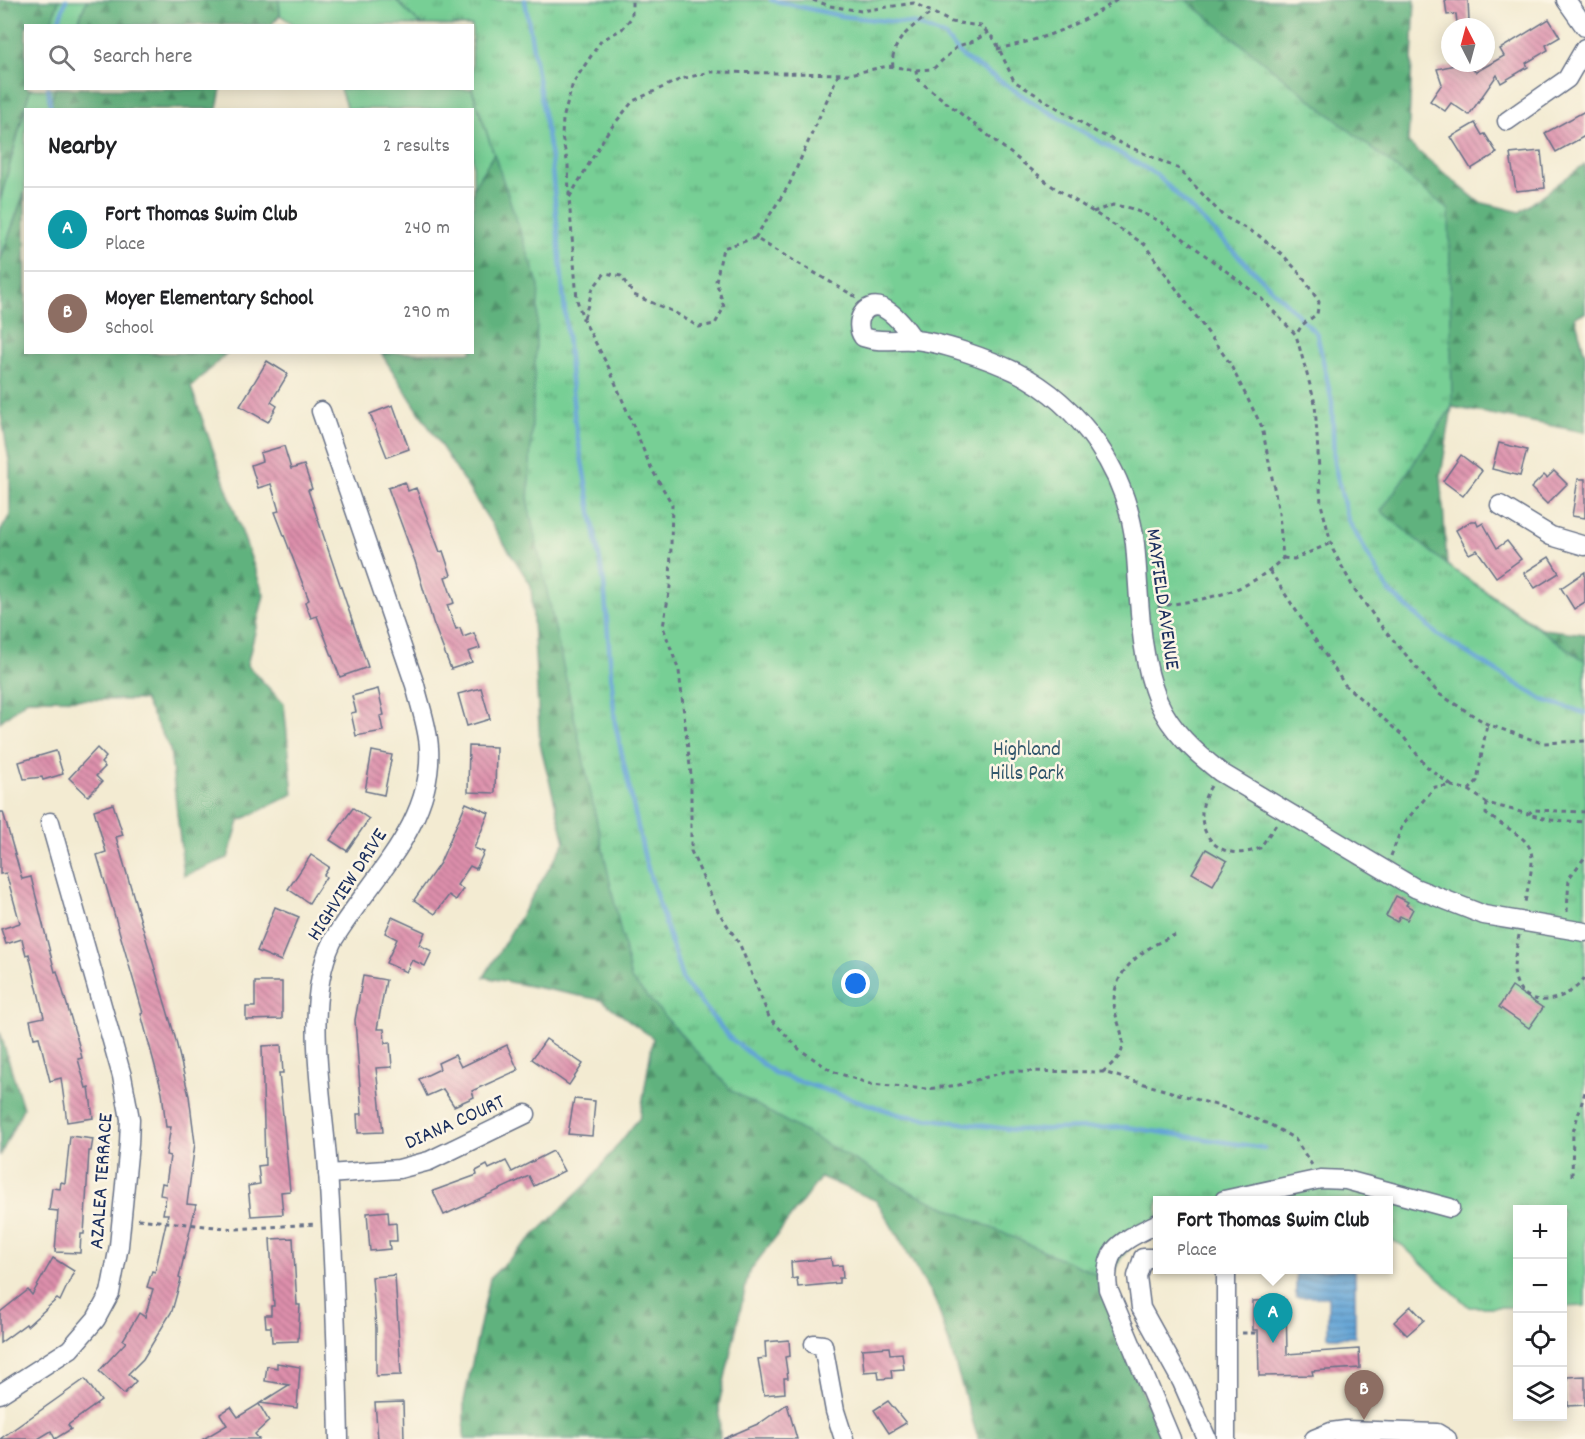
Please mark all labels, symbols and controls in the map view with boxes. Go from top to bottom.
north arrow [1441,18,1495,72]
search box [24,24,474,90]
icon: search [45,41,78,74]
text: Search here [93,42,192,73]
text: Nearby [48,129,116,166]
text: 2 results [383,133,450,161]
text: Fort Thomas Swim Club [105,200,297,231]
text: A [62,215,73,243]
text: 240 m [404,215,450,243]
text: Place [105,231,145,259]
text: Moyer Elementary School [105,284,313,315]
text: B [63,299,72,327]
text: 290 m [403,299,450,327]
text: School [105,315,154,343]
street label: MAYFIELD AVENUE [1136,527,1186,672]
park label: Highland Hills Park [990,736,1064,790]
street label: HIGHVIEW DRIVE [301,823,396,948]
your location [841,969,870,998]
street label: DIANA COURT [400,1088,511,1159]
street label: AZALEA TERRACE [83,1112,123,1250]
popup [1153,1196,1393,1274]
map controls [1513,1205,1567,1421]
button: + [1513,1205,1567,1259]
text: Fort Thomas Swim Club [1177,1206,1369,1237]
text: Place [1177,1237,1217,1265]
button: − [1513,1259,1567,1313]
pin: A [1254,1294,1292,1343]
button: locate [1513,1313,1567,1367]
button: layers [1513,1367,1567,1421]
pin: B [1344,1370,1384,1420]

